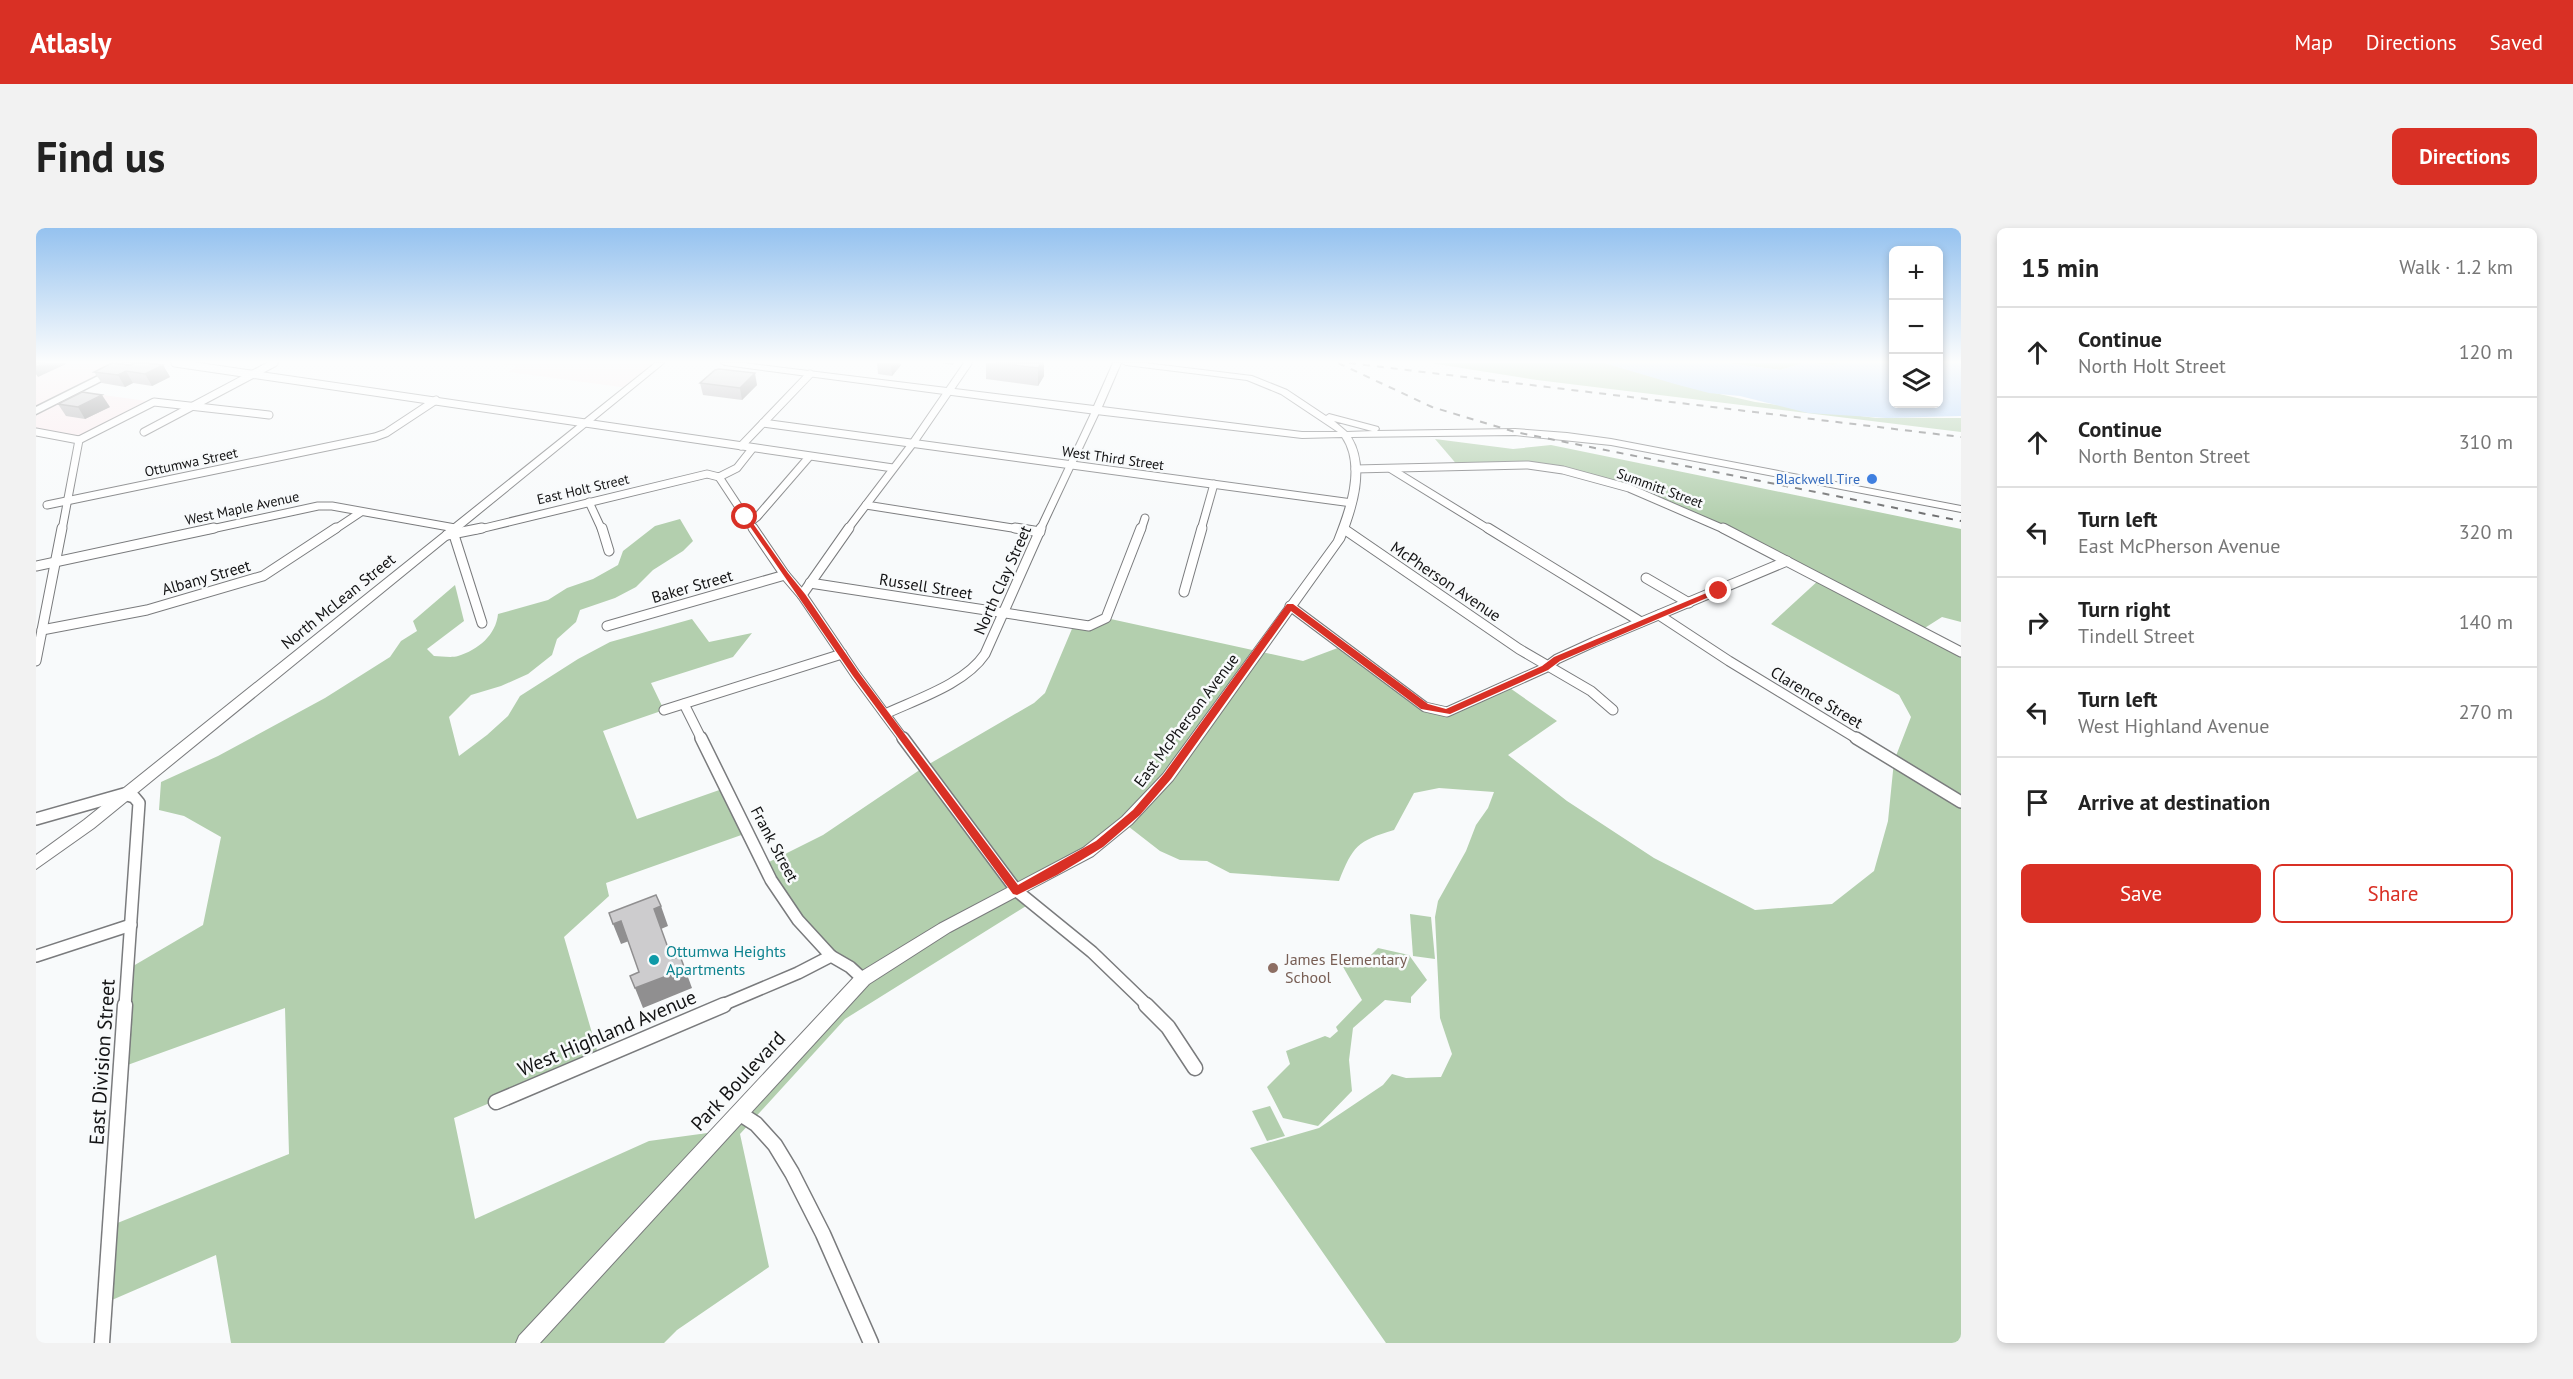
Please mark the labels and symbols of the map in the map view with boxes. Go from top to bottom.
street label: West Third Street [1061,442,1166,474]
street label: Ottumwa Street [143,443,239,481]
street label: Summitt Street [1614,464,1706,512]
street label: East Holt Street [535,470,631,508]
place label: Blackwell Tire [1776,470,1860,488]
marker: Blackwell Tire [1865,472,1879,486]
street label: West Maple Avenue [183,487,301,529]
route start [731,503,757,529]
street label: North Clay Street [969,522,1035,638]
street label: McPherson Avenue [1387,537,1505,625]
street label: North McLean Street [277,549,399,653]
street label: Albany Street [159,555,253,599]
street label: Baker Street [649,565,735,607]
street label: Russell Street [878,569,975,603]
route end [1705,577,1731,603]
street label: East McPherson Avenue [1129,649,1243,791]
street label: Clarence Street [1767,662,1867,733]
street label: Frank Street [747,803,804,886]
place label: Ottumwa Heights Apartments [666,941,786,979]
place label: James Elementary School [1284,949,1408,987]
marker: Ottumwa Heights Apartments [647,953,661,967]
marker: James Elementary School [1266,961,1280,975]
street label: East Division Street [83,978,121,1146]
street label: West Highland Avenue [514,984,700,1082]
street label: Park Boulevard [685,1026,791,1136]

